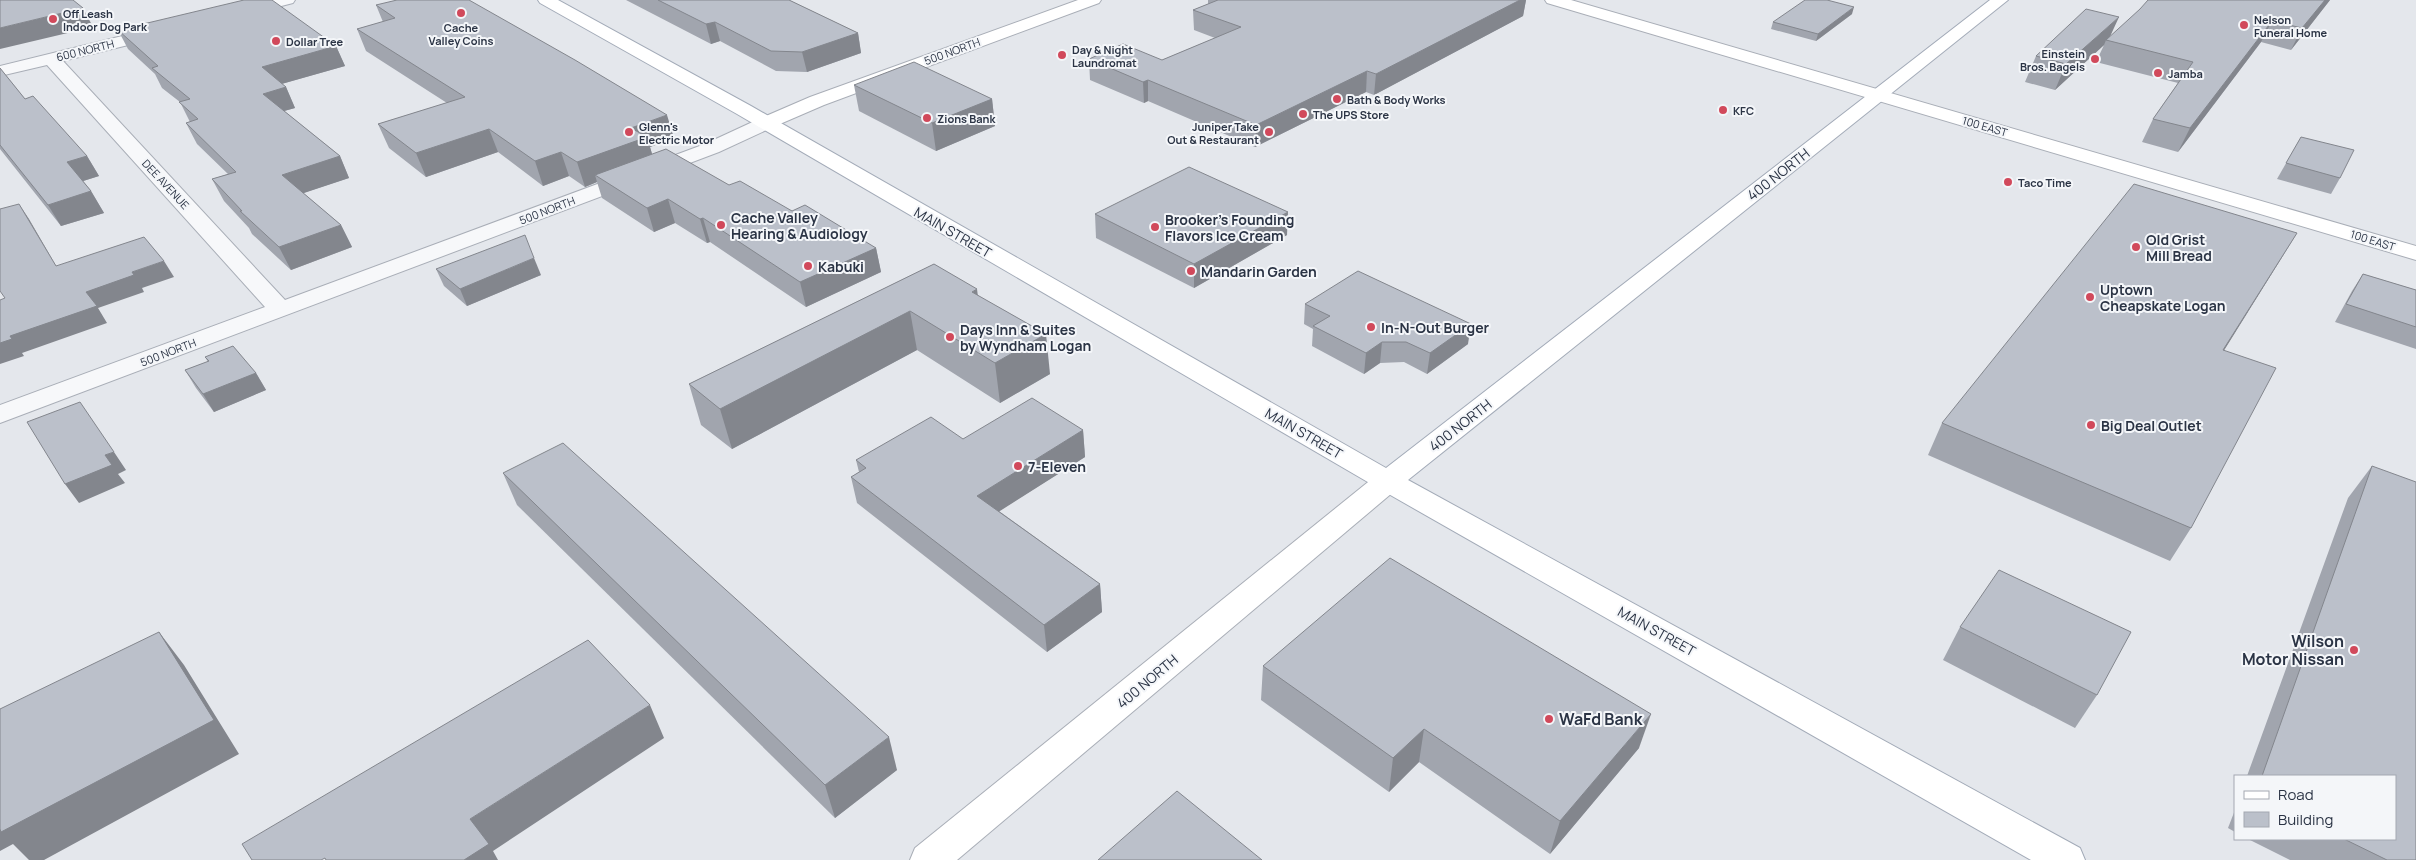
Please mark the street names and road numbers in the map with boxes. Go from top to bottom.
street label: 500 NORTH [922,34,982,68]
street label: 600 NORTH [55,36,115,64]
street label: 100 EAST [1961,112,2010,140]
street label: 400 NORTH [1743,144,1813,204]
street label: DEE AVENUE [139,156,193,212]
street label: 500 NORTH [517,193,577,227]
street label: MAIN STREET [911,202,996,262]
street label: 100 EAST [2349,226,2398,254]
street label: 500 NORTH [138,335,198,369]
street label: 400 NORTH [1425,395,1495,455]
street label: MAIN STREET [1262,403,1347,463]
street label: MAIN STREET [1615,602,1700,661]
street label: 400 NORTH [1112,650,1182,712]

